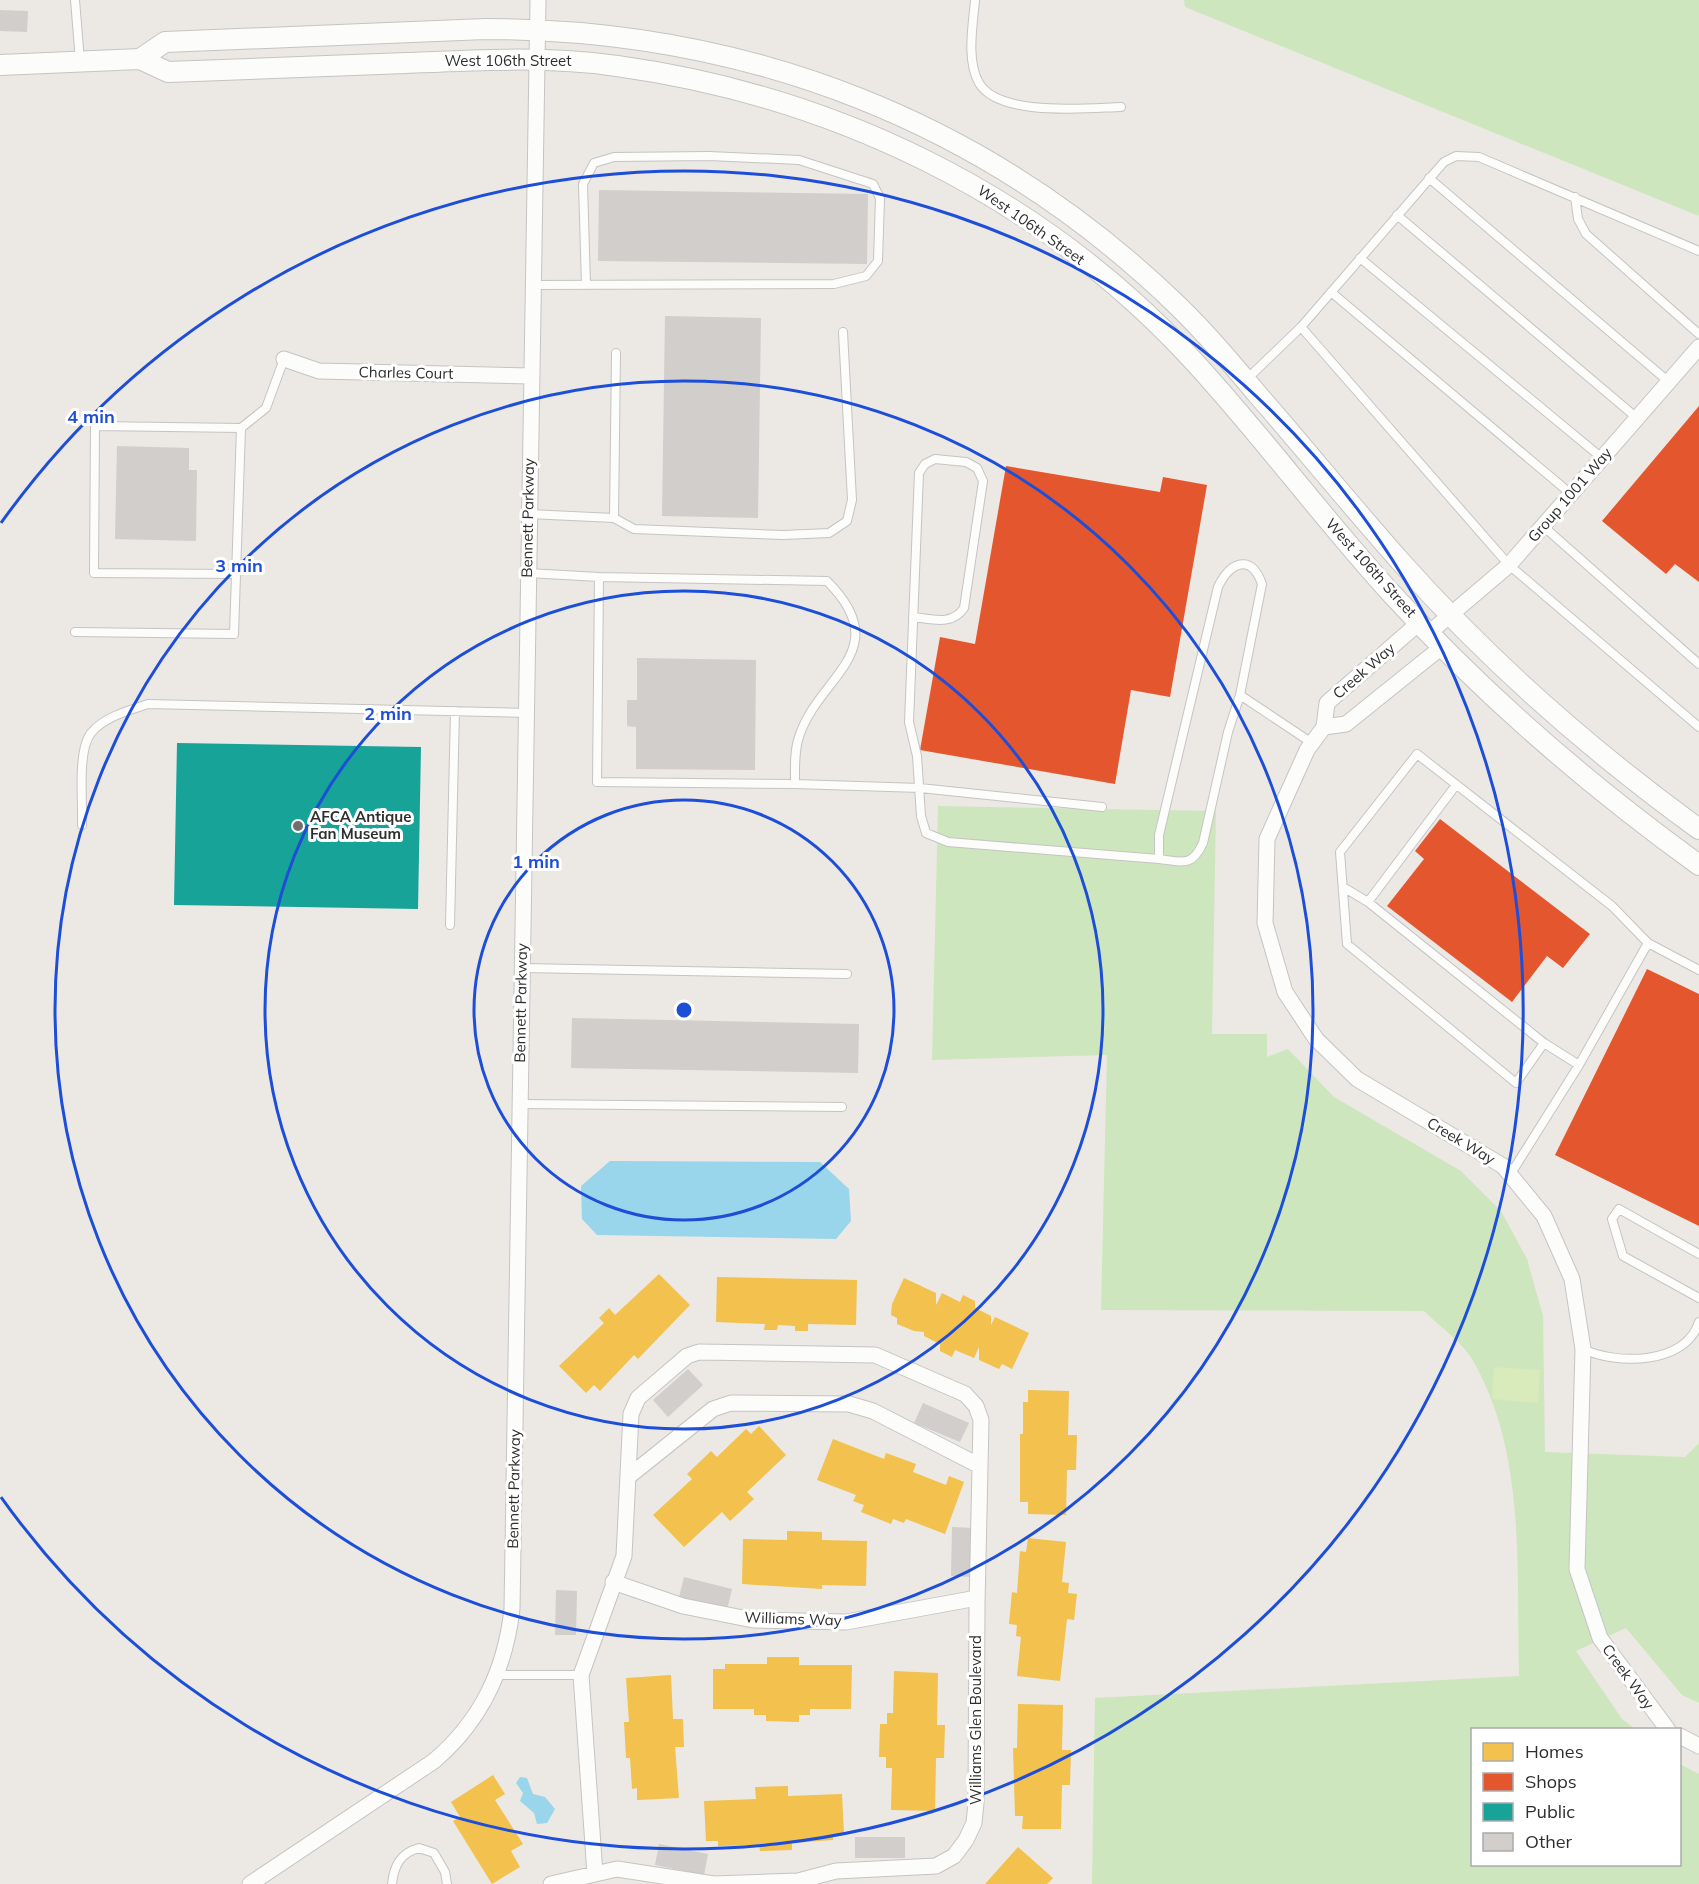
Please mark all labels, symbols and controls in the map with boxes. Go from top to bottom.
street label: West 106th Street [445,51,571,70]
street label: West 106th Street [974,180,1089,269]
street label: Charles Court [359,362,453,383]
text: 4 min [67,405,115,428]
street label: Group 1001 Way [1523,443,1616,546]
street label: Bennett Parkway [517,458,538,578]
street label: West 106th Street [1322,514,1421,621]
text: 3 min [215,554,263,577]
street label: Creek Way [1329,638,1399,703]
text: 2 min [364,702,412,725]
place label: AFCA Antique Fan Museum [310,807,411,843]
marker: AFCA Antique Fan Museum [291,819,305,833]
text: 1 min [512,850,560,873]
street label: Bennett Parkway [510,943,531,1063]
centre of rings [674,1000,694,1020]
street label: Creek Way [1424,1113,1499,1168]
street label: Bennett Parkway [503,1429,524,1549]
street label: Williams Way [744,1607,842,1630]
street label: Williams Glen Boulevard [966,1635,985,1805]
street label: Creek Way [1598,1640,1659,1713]
legend [1471,1728,1681,1866]
text: Homes [1525,1740,1584,1763]
text: Shops [1525,1770,1577,1793]
text: Public [1525,1800,1575,1823]
text: Other [1525,1830,1573,1853]

